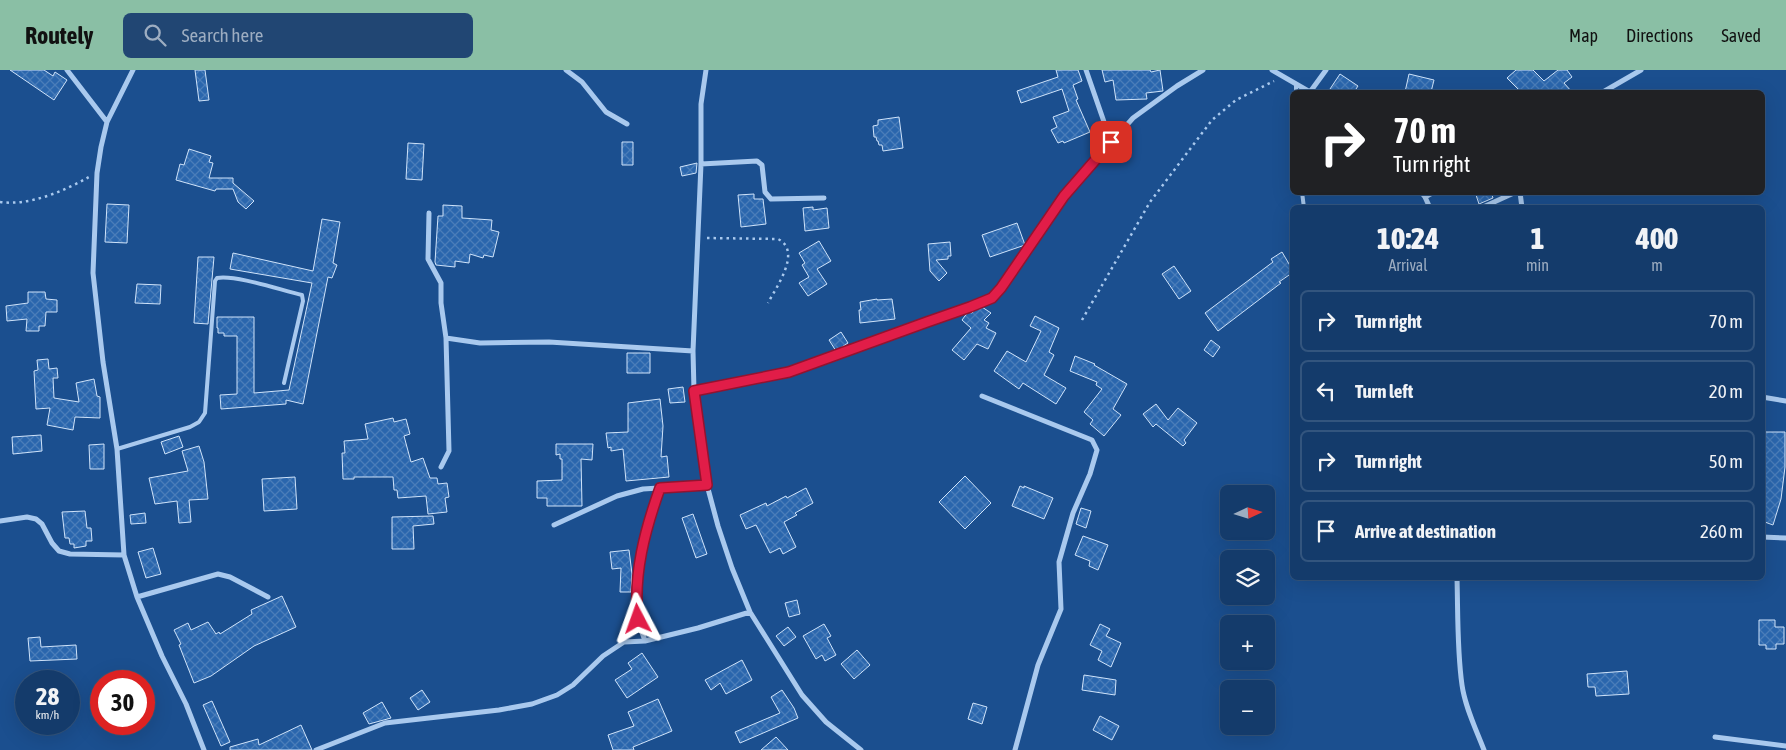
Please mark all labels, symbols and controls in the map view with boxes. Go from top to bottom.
search box [123,13,473,58]
icon: search [141,21,169,49]
text: Routely [25,22,93,49]
text: Search here [181,24,263,46]
text: Map [1569,25,1598,46]
text: Directions [1626,25,1693,46]
text: Saved [1721,25,1761,46]
icon: right [1310,110,1375,175]
text: 70 m [1393,110,1456,150]
pin [1090,121,1132,163]
icon: arrive [1097,128,1125,156]
text: Turn right [1393,151,1470,177]
text: 10:24 [1377,221,1439,255]
text: 1 [1530,221,1545,255]
text: 400 [1636,221,1678,255]
text: Arrival [1388,256,1428,274]
text: min [1526,256,1549,274]
text: m [1651,256,1663,274]
icon: right [1312,307,1340,335]
text: Turn right [1355,310,1422,332]
text: 70 m [1709,310,1743,332]
icon: left [1312,377,1340,405]
text: Turn left [1355,380,1413,402]
text: 20 m [1709,380,1743,402]
icon: right [1312,447,1340,475]
text: Turn right [1355,450,1422,472]
text: 50 m [1709,450,1743,472]
north arrow [1220,485,1275,540]
map controls [1220,485,1275,735]
icon: arrive [1312,517,1340,545]
text: Arrive at destination [1355,520,1496,542]
text: 260 m [1700,520,1743,542]
button: layers [1220,550,1275,605]
position arrow [611,592,663,644]
button: + [1220,615,1275,670]
speed limit sign: 30 [90,670,155,735]
button: − [1220,680,1275,735]
text: 28 [36,682,59,710]
text: km/h [36,708,59,722]

